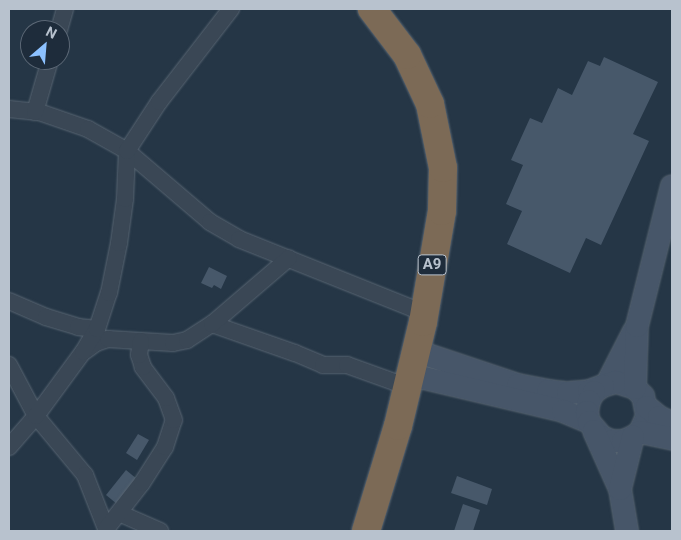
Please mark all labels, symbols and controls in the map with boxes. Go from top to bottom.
north arrow [20,20,70,70]
text: N [43,23,59,42]
road number: A9 [417,252,447,278]

